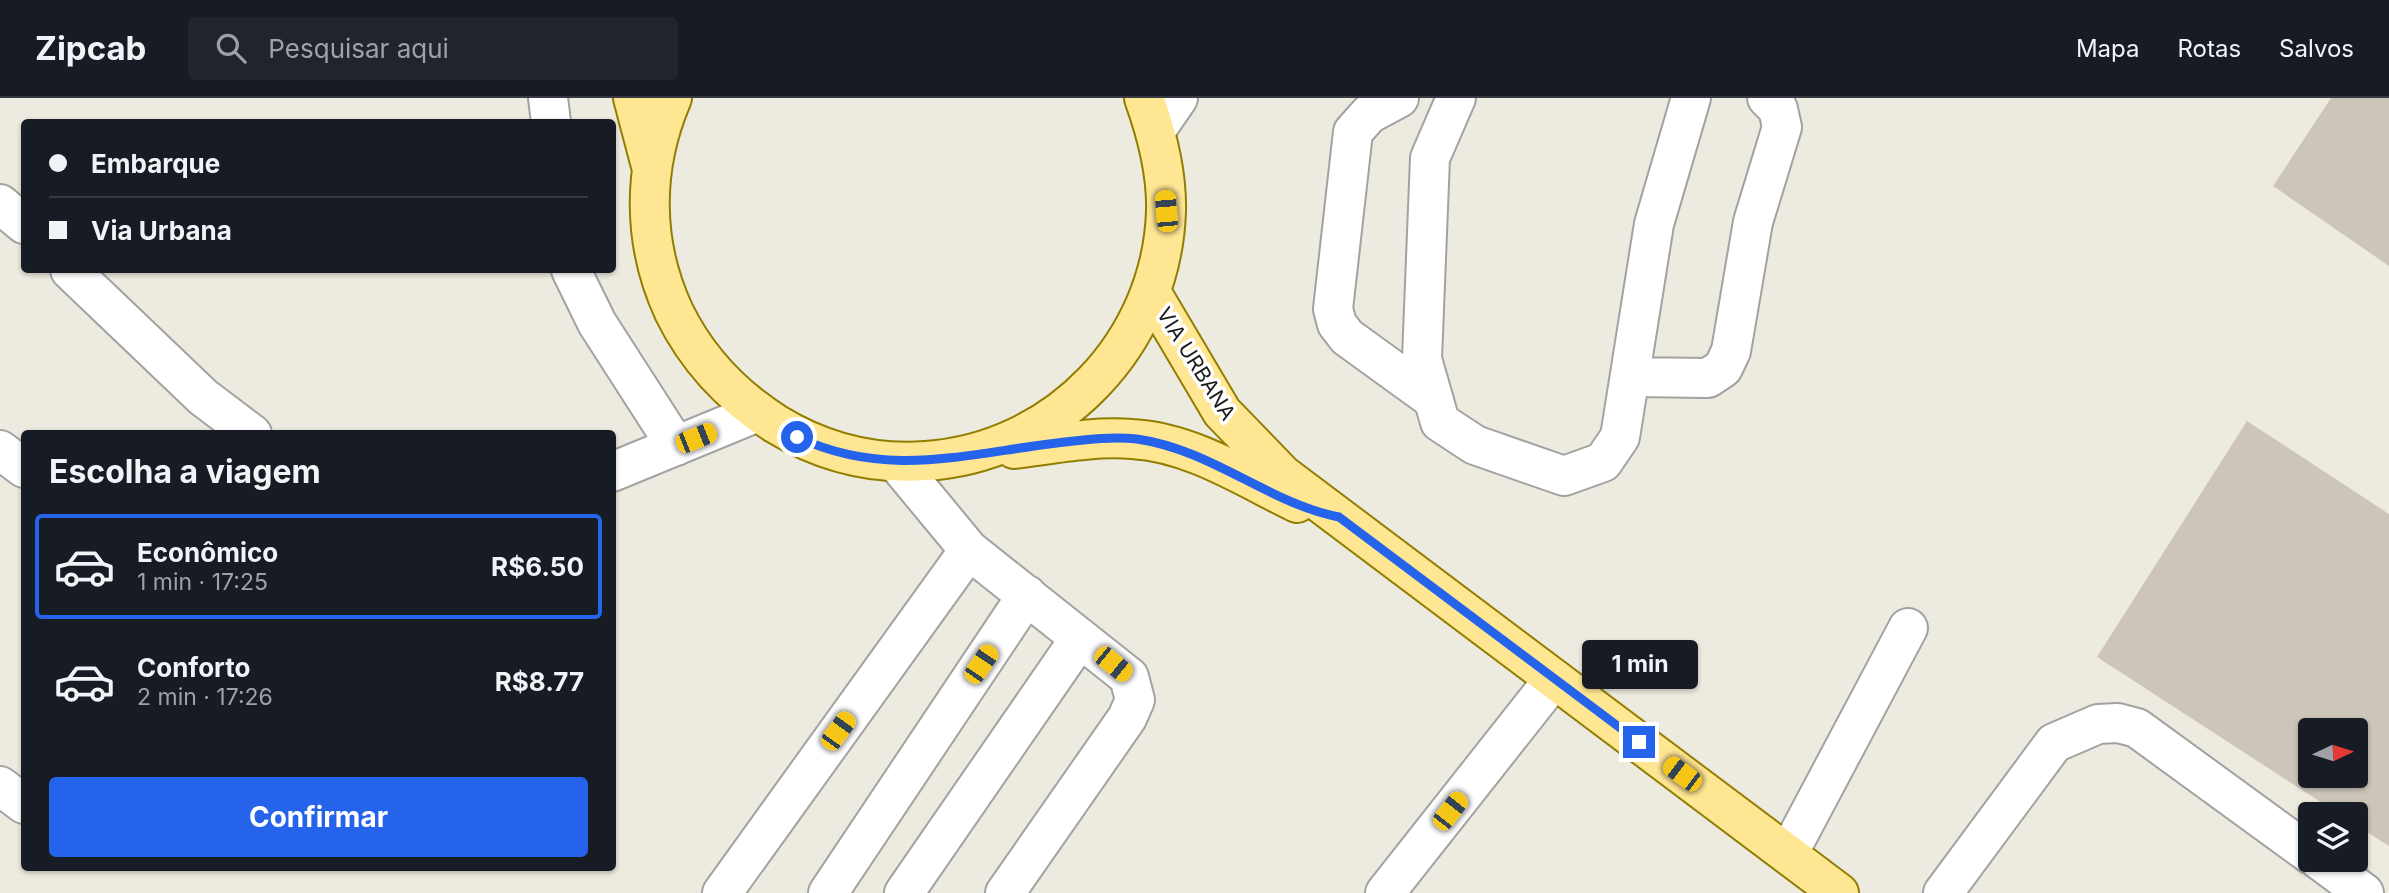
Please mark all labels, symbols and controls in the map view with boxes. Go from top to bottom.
search box [188,17,678,80]
text: Zipcab [35,28,146,68]
icon: search [212,29,250,67]
text: Pesquisar aqui [268,33,449,64]
text: Mapa [2076,34,2140,63]
text: Rotas [2178,34,2241,63]
text: Salvos [2279,34,2354,63]
text: Embarque [91,148,220,179]
car [1154,189,1179,233]
text: Via Urbana [91,215,232,246]
street label: VIA URBANA [1152,303,1241,425]
car [673,420,720,456]
route start [781,421,813,453]
text: Escolha a viagem [49,452,321,491]
icon: car [53,535,116,598]
text: Econômico [137,537,278,568]
text: R$6.50 [491,551,584,582]
text: 1 min · 17:25 [137,568,268,596]
callout: 1 min [1581,640,1697,690]
car [961,641,1002,687]
car [1091,643,1136,685]
icon: car [53,650,116,713]
text: 1 min [1612,650,1668,678]
text: Conforto [137,652,250,683]
text: R$8.77 [495,666,584,697]
text: 2 min · 17:26 [137,683,273,711]
car [818,708,859,754]
north arrow [2298,718,2368,788]
map controls [2298,718,2368,872]
route end [1623,726,1655,758]
car [1659,753,1706,795]
button: Confirmar [49,777,588,857]
car [1429,788,1472,834]
button: layers [2298,802,2368,872]

